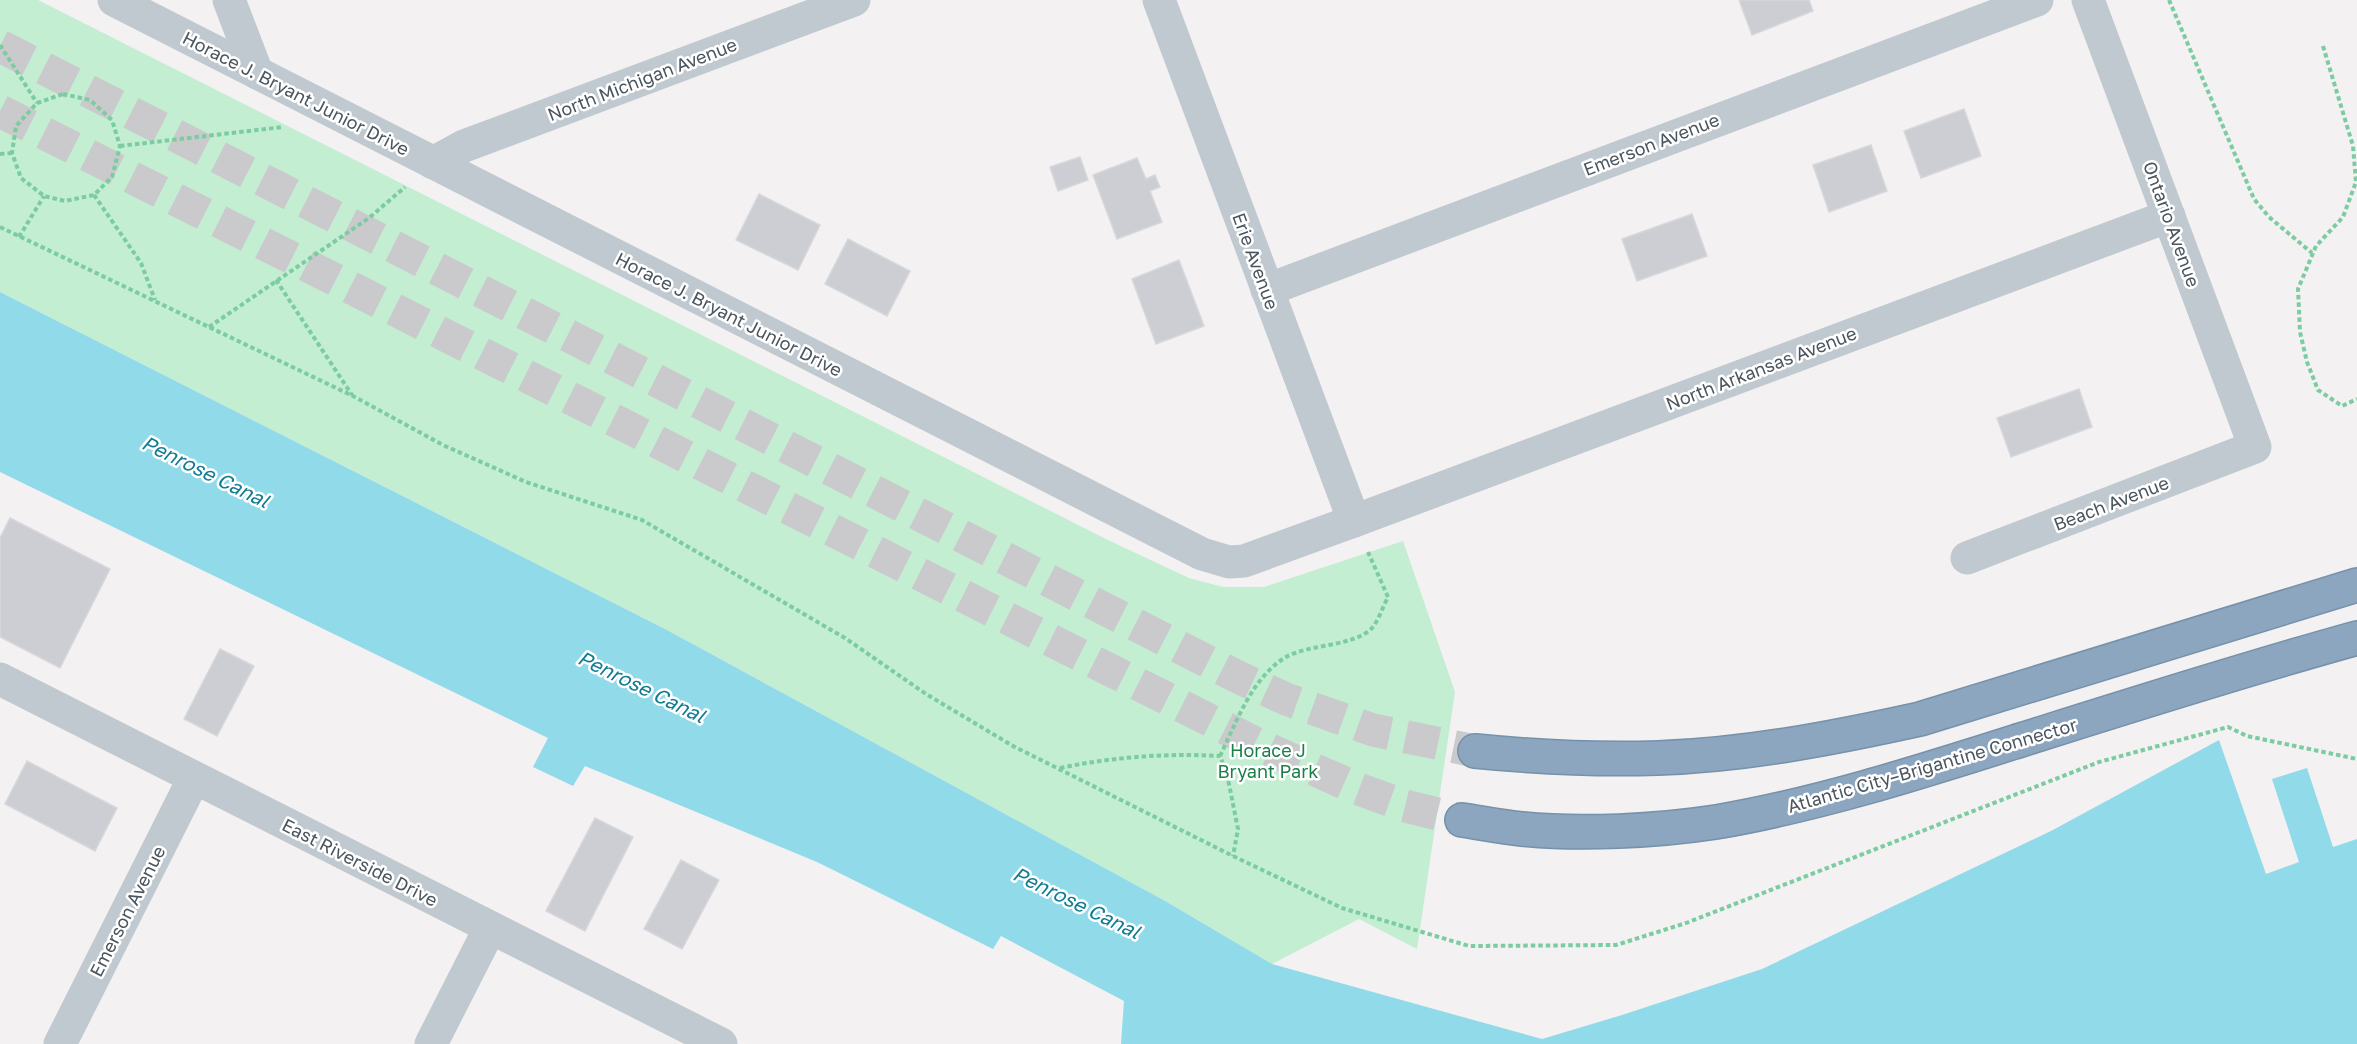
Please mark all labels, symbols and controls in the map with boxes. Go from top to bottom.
street label: Horace J. Bryant Junior Drive [179,26,413,160]
street label: North Michigan Avenue [544,33,740,125]
street label: Emerson Avenue [1580,108,1722,180]
street label: Ontario Avenue [2139,158,2205,290]
street label: Erie Avenue [1228,210,1284,312]
street label: Horace J. Bryant Junior Drive [612,247,846,381]
street label: North Arkansas Avenue [1663,321,1859,415]
water label: Penrose Canal [138,430,274,512]
street label: Beach Avenue [2050,471,2172,535]
water label: Penrose Canal [574,645,710,727]
street label: Atlantic City–Brigantine Connector [1785,713,2079,817]
park label: Horace J Bryant Park [1218,739,1318,782]
street label: East Riverside Drive [279,813,441,911]
street label: Emerson Avenue [85,842,169,980]
water label: Penrose Canal [1009,861,1145,943]

